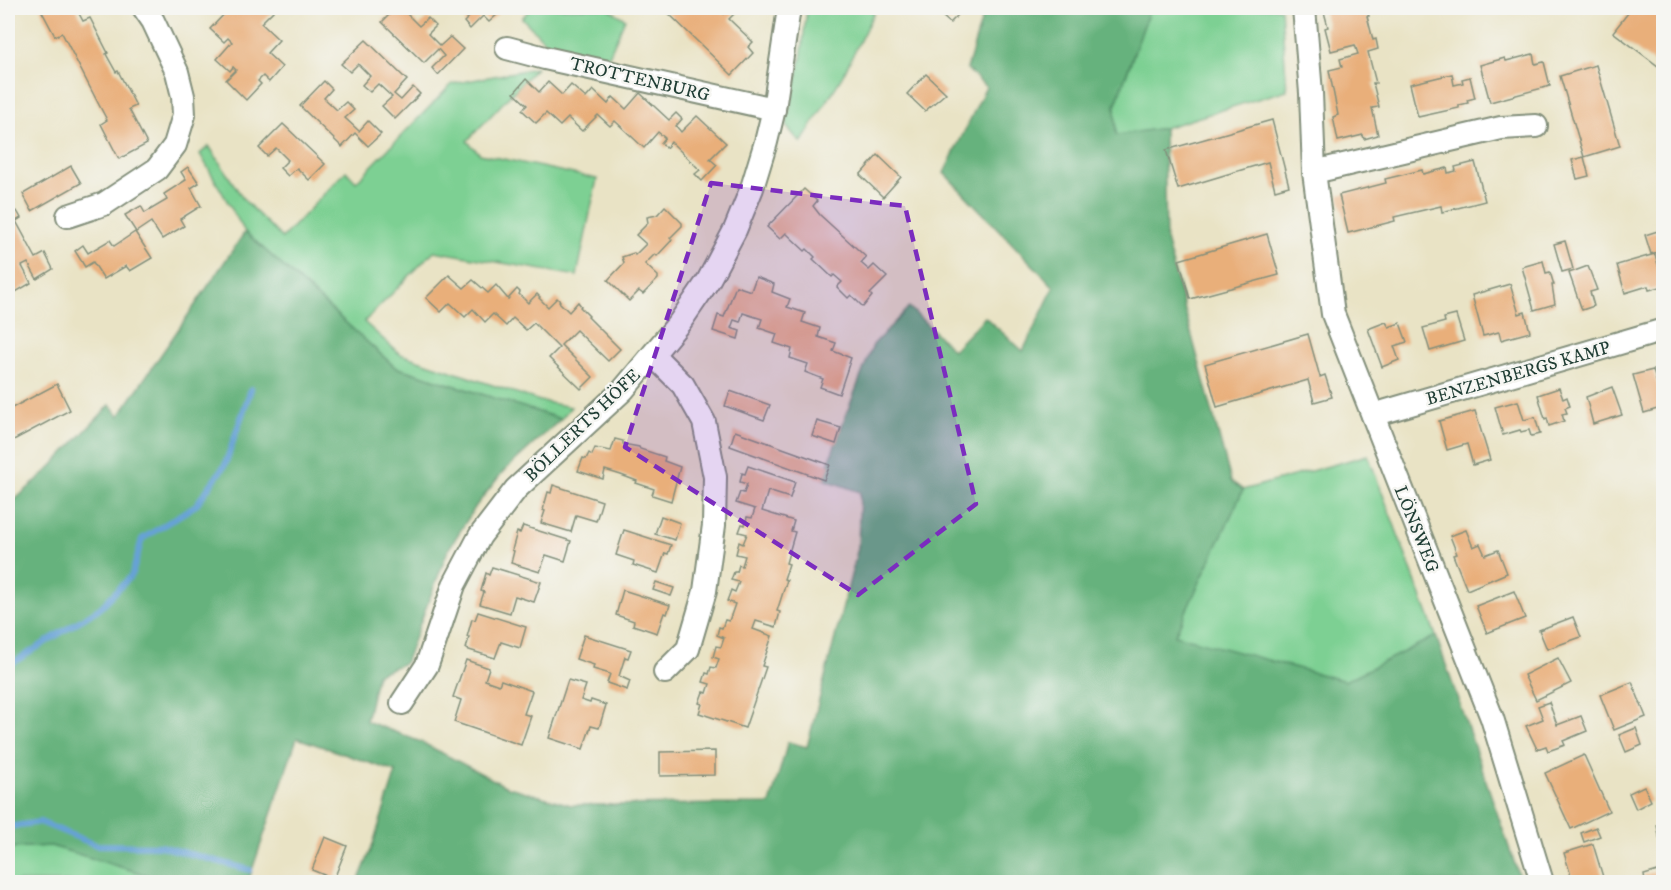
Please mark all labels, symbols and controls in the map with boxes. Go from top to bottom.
street label: TROTTENBURG [568,53,712,107]
street label: BENZENBERGS KAMP [1424,337,1613,411]
street label: BÖLLERTS HÖFE [520,365,645,487]
street label: LÖNSWEG [1389,483,1444,576]

